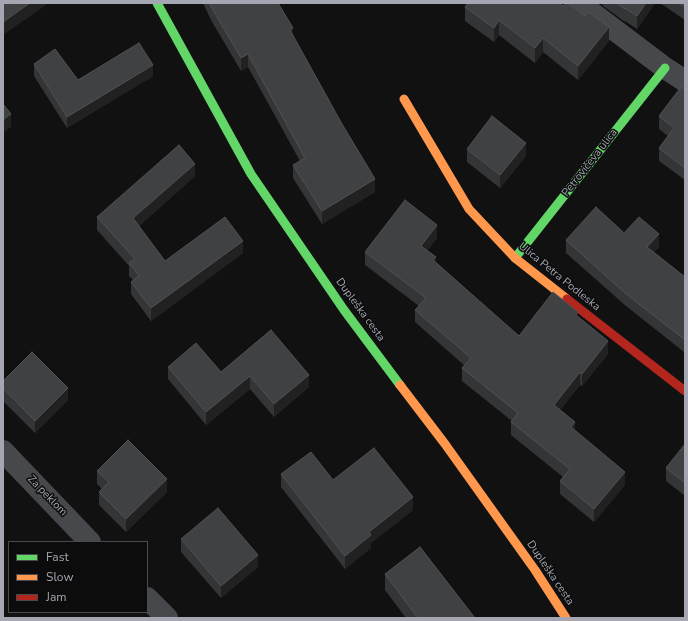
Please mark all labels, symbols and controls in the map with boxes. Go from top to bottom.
street label: Petrovičeva ulica [559,126,621,200]
street label: Ulica Petra Podleska [515,240,603,314]
street label: Dupleška cesta [333,276,387,344]
street label: Za peklom [24,473,70,519]
street label: Dupleška cesta [524,538,576,608]
legend [8,541,148,613]
text: Fast [46,549,69,565]
text: Slow [46,569,74,585]
text: Jam [46,589,67,605]

